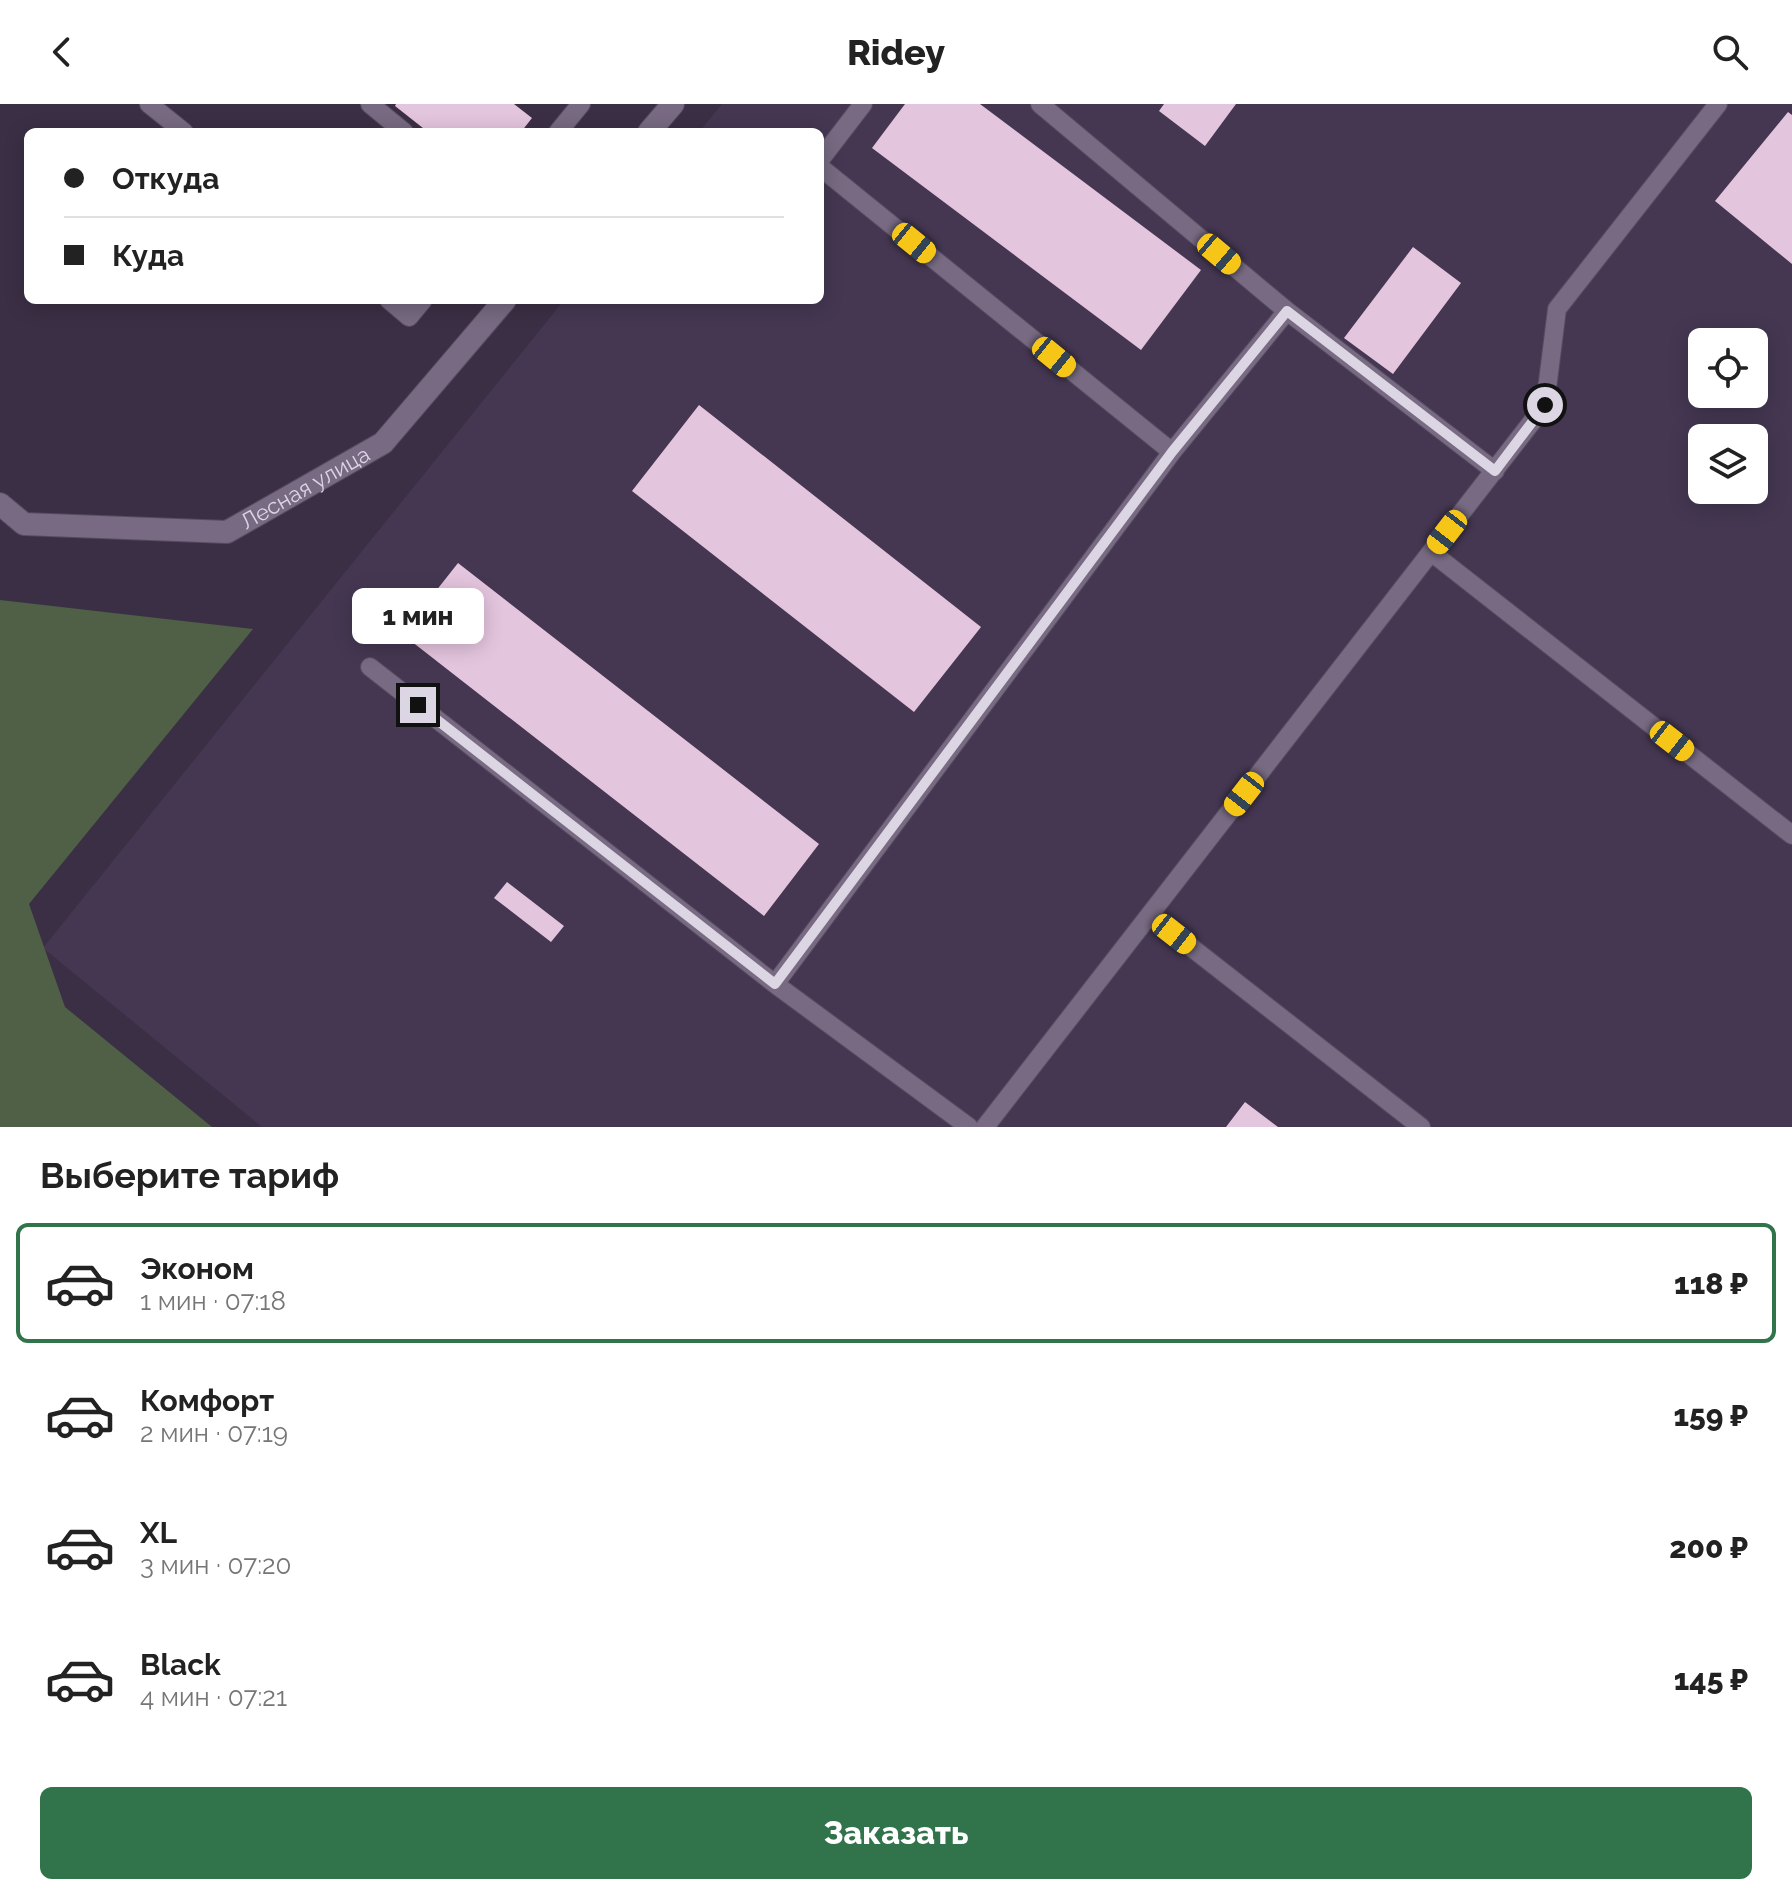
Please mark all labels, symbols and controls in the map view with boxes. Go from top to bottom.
icon: back [40,30,84,74]
icon: search [1708,30,1752,74]
text: Ridey [847,31,945,73]
text: Откуда [112,161,219,196]
car [888,219,940,267]
car [1193,229,1245,279]
text: Куда [112,238,184,273]
map controls [1688,328,1768,504]
button: locate [1688,328,1768,408]
car [1028,333,1080,381]
route start [1527,387,1563,423]
button: layers [1688,424,1768,504]
street label: Лесная улица [236,440,374,535]
car [1423,506,1471,558]
callout: 1 мин [352,589,484,645]
text: 1 мин [383,601,453,631]
route end [400,687,436,723]
car [1646,717,1698,765]
car [1220,768,1268,820]
car [1148,910,1200,958]
text: Выберите тариф [40,1154,339,1196]
icon: car [44,1247,116,1319]
text: Эконом [140,1251,254,1286]
text: 118 ₽ [1674,1266,1748,1301]
text: 1 мин · 07:18 [140,1286,286,1316]
icon: car [44,1379,116,1451]
text: Комфорт [140,1383,274,1418]
text: 159 ₽ [1673,1398,1748,1433]
text: 2 мин · 07:19 [140,1418,288,1448]
icon: car [44,1511,116,1583]
text: XL [140,1515,177,1550]
text: 200 ₽ [1669,1530,1748,1565]
text: 3 мин · 07:20 [140,1550,292,1580]
icon: car [44,1643,116,1715]
text: Black [140,1647,221,1682]
text: 145 ₽ [1674,1662,1748,1697]
text: 4 мин · 07:21 [140,1682,287,1712]
button: Заказать [40,1787,1752,1879]

